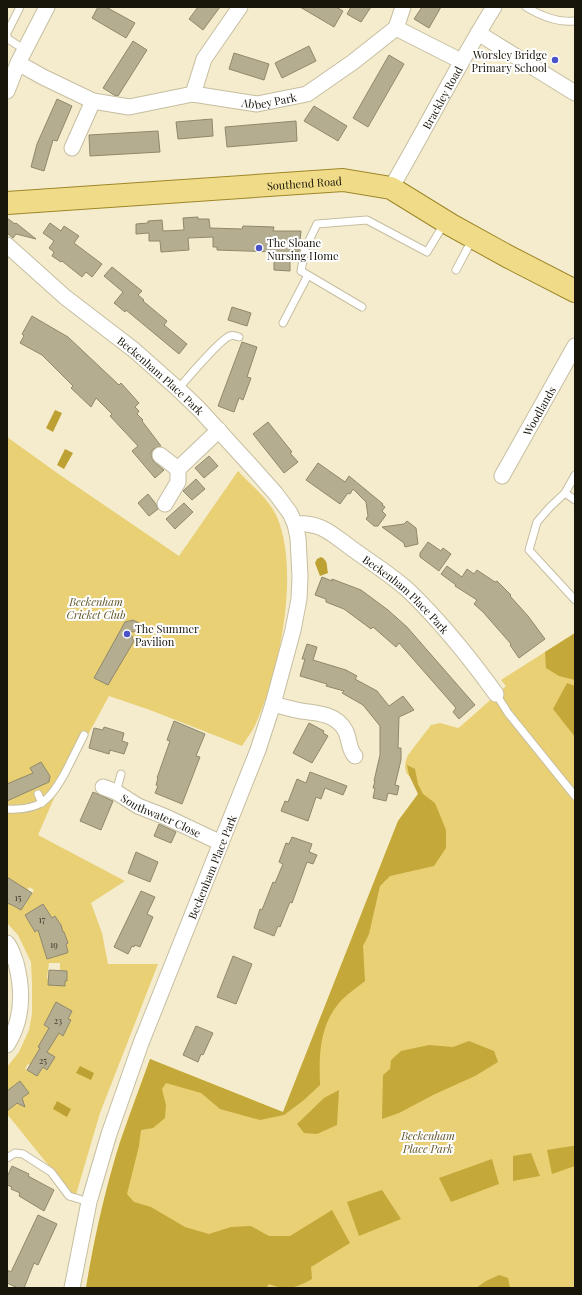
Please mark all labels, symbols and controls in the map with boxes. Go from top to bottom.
place label: Worsley Bridge Primary School [471,47,547,75]
marker: Worsley Bridge Primary School [550,55,560,65]
street label: Brackley Road [418,62,466,131]
street label: Abbey Park [240,89,298,112]
street label: Southend Road [266,173,343,193]
place label: The Sloane Nursing Home [267,235,339,263]
marker: The Sloane Nursing Home [254,243,264,253]
street label: Beckenham Place Park [115,333,208,418]
street label: Woodlands [518,383,559,439]
street label: Beckenham Place Park [360,551,453,636]
park label: Beckenham Cricket Club [66,594,126,622]
place label: The Summer Pavilion [135,621,199,649]
marker: The Summer Pavilion [122,629,132,639]
street label: Southwater Close [119,790,204,840]
street label: Beckenham Place Park [184,813,240,921]
house number: 15 [15,891,22,903]
house number: 17 [39,913,46,925]
house number: 19 [50,938,58,950]
house number: 23 [54,1014,62,1026]
house number: 25 [39,1054,47,1066]
park label: Beckenham Place Park [400,1128,455,1156]

